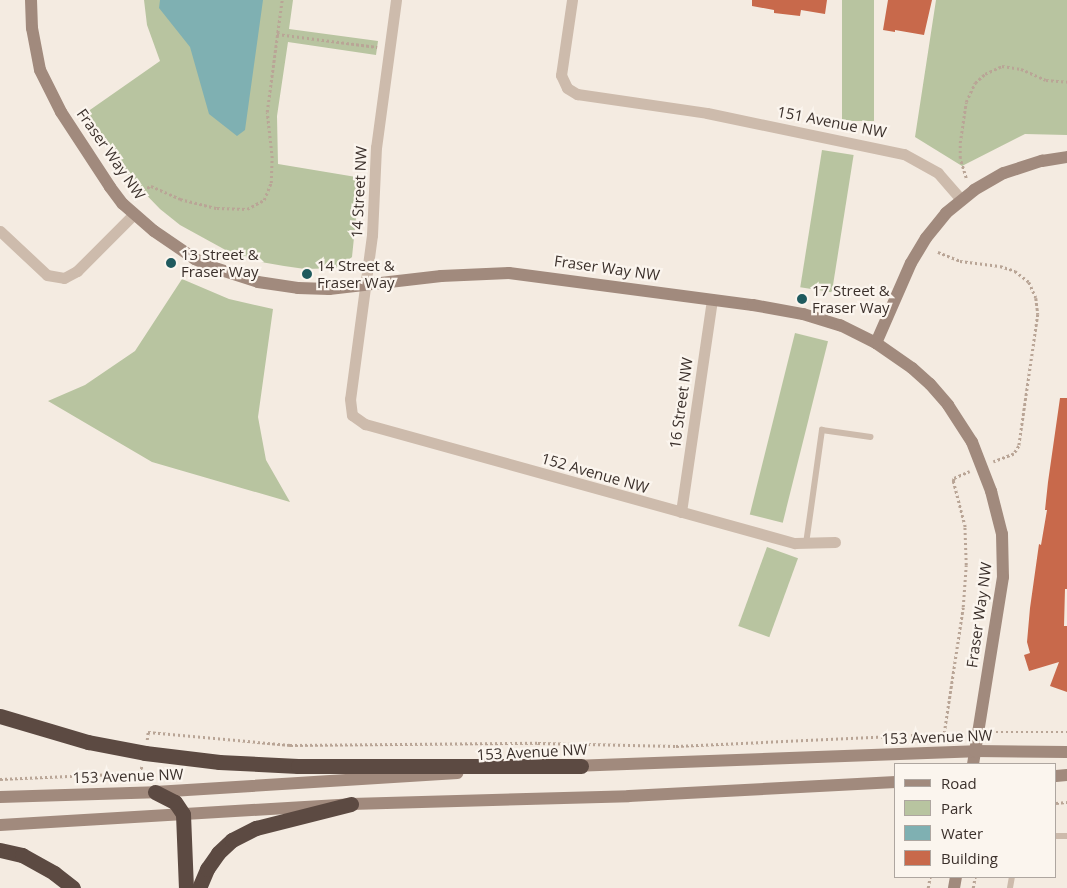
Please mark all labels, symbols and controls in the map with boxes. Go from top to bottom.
street label: 151 Avenue NW [776,103,888,141]
street label: Fraser Way NW [73,105,149,203]
street label: 14 Street NW [348,146,370,238]
place label: 13 Street & Fraser Way [181,245,259,280]
street label: Fraser Way NW [553,252,661,284]
place label: 14 Street & Fraser Way [317,256,395,291]
marker: 13 Street & Fraser Way [165,257,177,269]
marker: 14 Street & Fraser Way [301,268,313,280]
place label: 17 Street & Fraser Way [812,281,890,316]
marker: 17 Street & Fraser Way [796,293,808,305]
street label: 16 Street NW [666,356,696,450]
street label: 152 Avenue NW [539,449,651,497]
street label: Fraser Way NW [963,561,995,669]
street label: 153 Avenue NW [881,726,993,748]
street label: 153 Avenue NW [476,740,588,764]
legend [894,763,1057,878]
street label: 153 Avenue NW [72,765,184,787]
text: Road [941,773,977,793]
text: Park [941,798,972,818]
text: Water [941,823,983,843]
text: Building [941,848,998,868]

